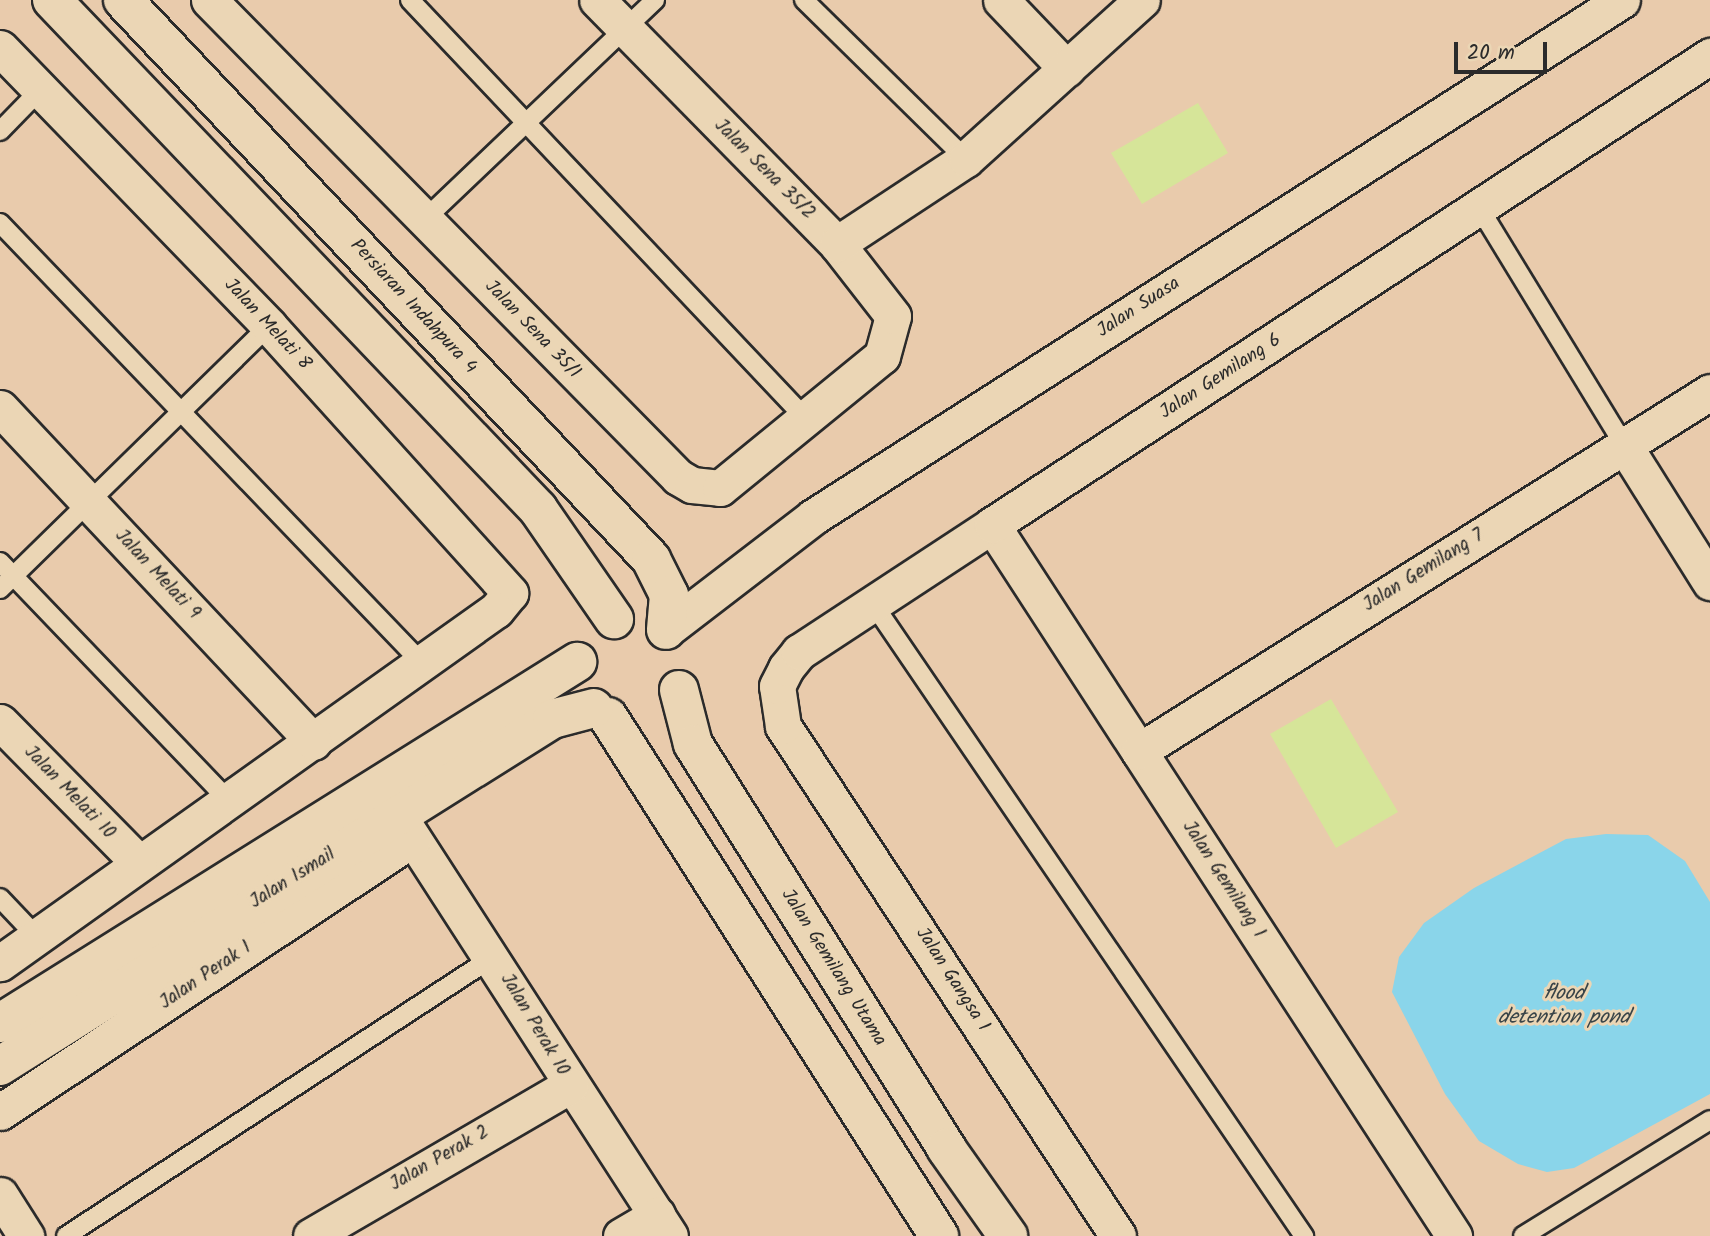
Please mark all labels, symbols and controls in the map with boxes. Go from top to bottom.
scale bar [1458,28,1551,72]
text: 20 m [1467,37,1515,70]
street label: Jalan Sena 35/2 [709,115,819,225]
street label: Persiaran Indahpura 4 [345,235,481,379]
street label: Jalan Suasa [1093,273,1185,343]
street label: Jalan Melati 8 [219,274,315,376]
street label: Jalan Sena 35/1 [479,276,585,384]
street label: Jalan Gemilang 6 [1156,329,1286,425]
street label: Jalan Melati 9 [109,525,205,625]
street label: Jalan Gemilang 7 [1359,525,1489,617]
street label: Jalan Melati 10 [19,741,119,845]
street label: Jalan Gemilang 1 [1177,817,1269,943]
street label: Jalan Ismail [246,844,340,914]
street label: Jalan Gemilang Utama [775,885,891,1051]
street label: Jalan Gangsa 1 [910,924,994,1036]
street label: Jalan Perak 1 [156,937,256,1015]
street label: Jalan Perak 10 [495,970,573,1080]
water label: flood detention pond [1498,981,1630,1031]
street label: Jalan Perak 2 [386,1121,494,1197]

